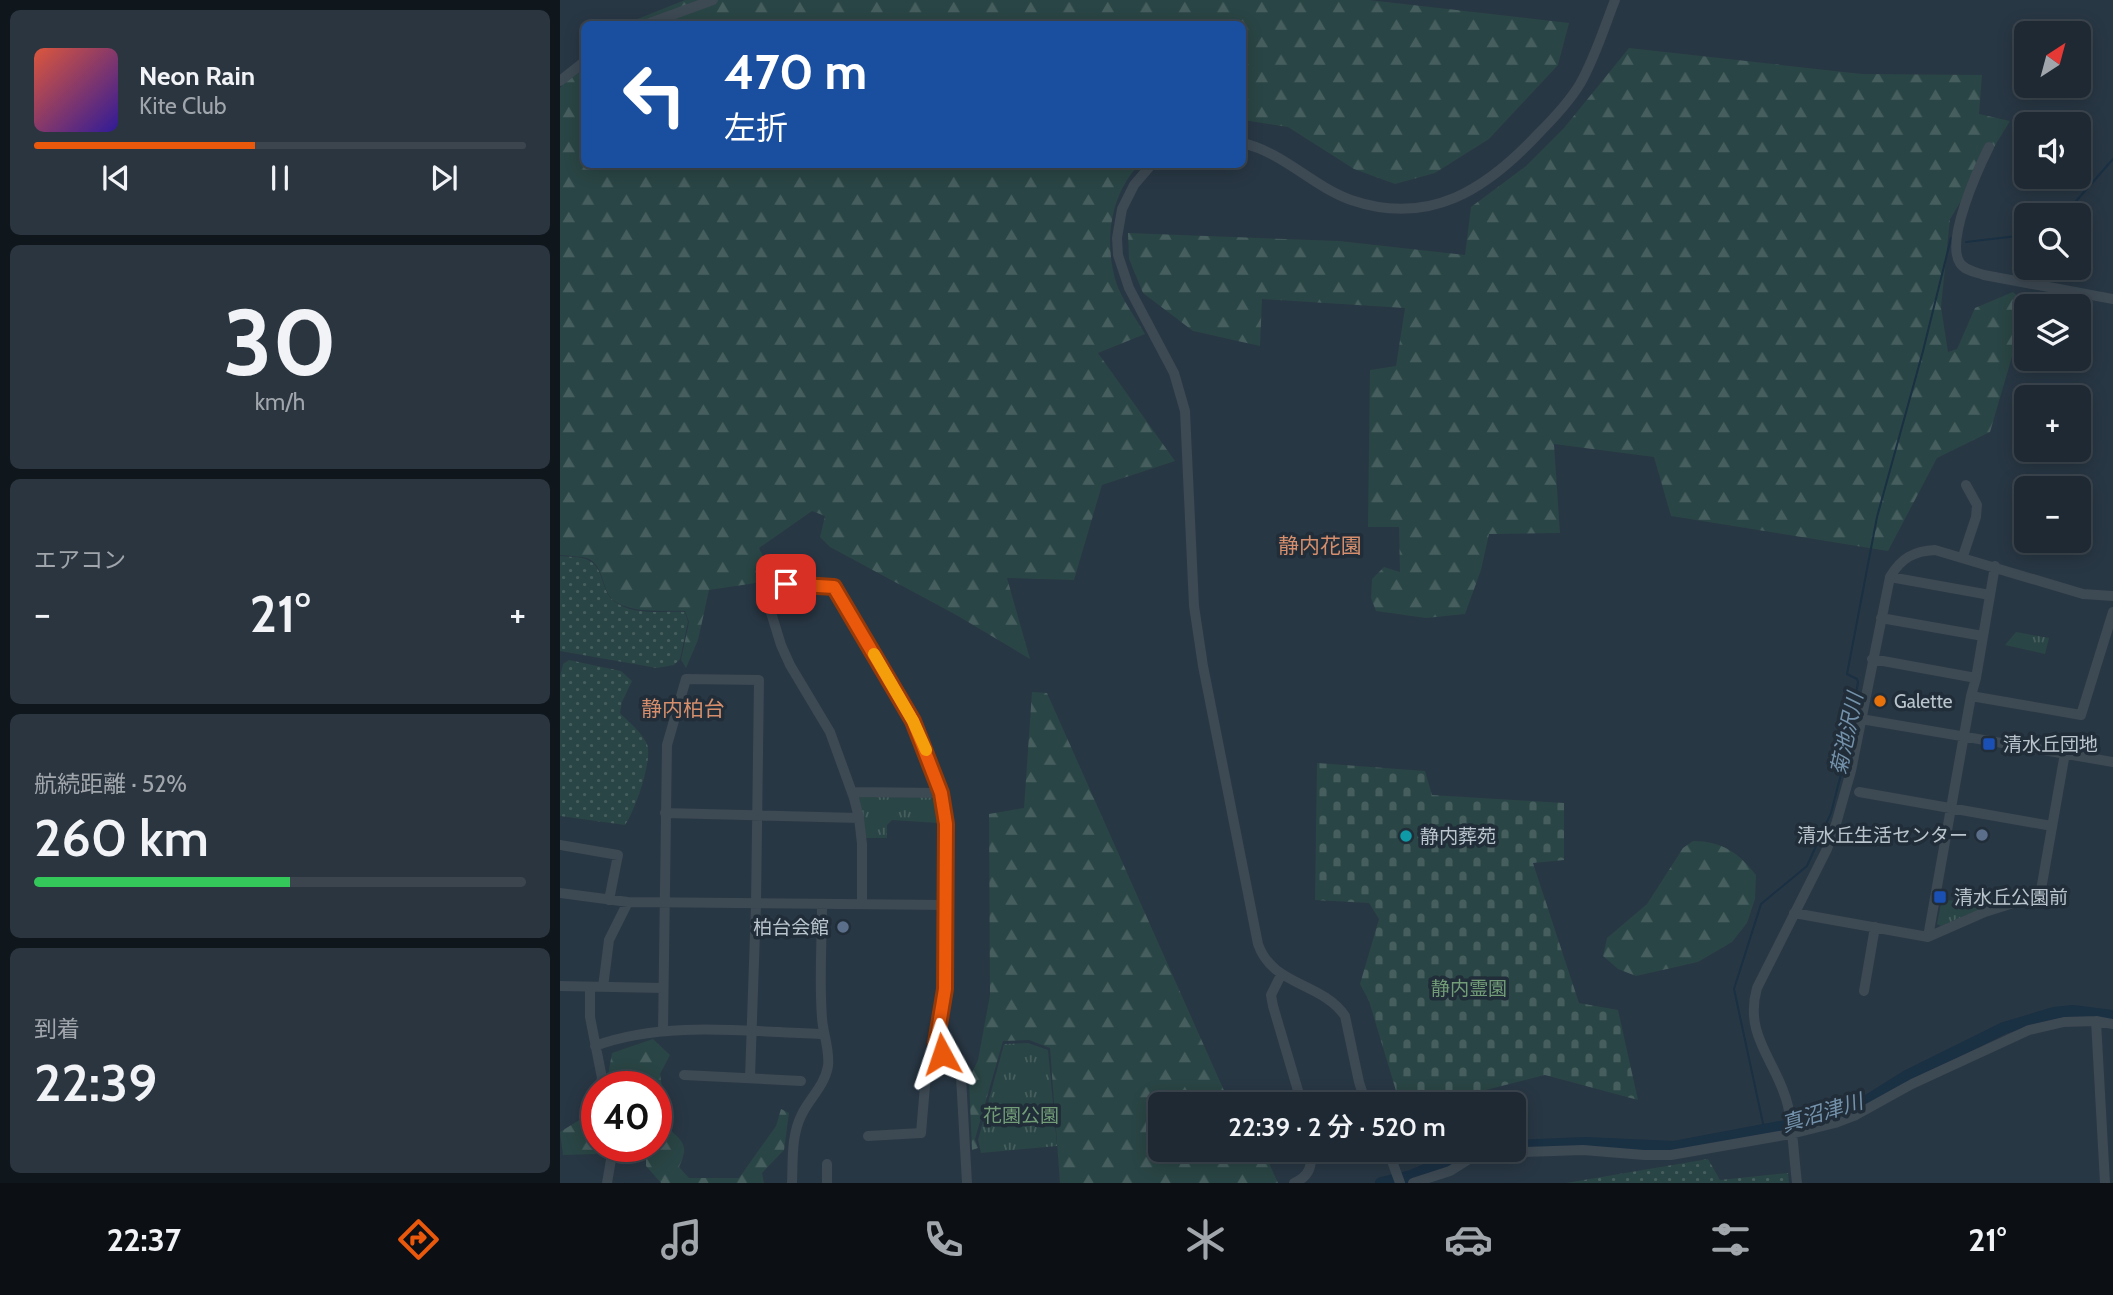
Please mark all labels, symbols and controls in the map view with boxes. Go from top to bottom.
north arrow [2014,21,2091,98]
map controls [2014,21,2091,553]
text: 470 m [724,42,867,101]
icon: left [609,49,700,140]
text: Neon Rain [139,60,255,92]
text: Kite Club [139,92,226,120]
text: 左折 [724,108,788,147]
button: sound [2014,112,2091,189]
icon: previous [97,159,135,197]
icon: pause [261,159,299,197]
icon: next [425,159,463,197]
button: search [2014,203,2091,280]
text: 30 [223,287,337,398]
button: layers [2014,294,2091,371]
button: + [2014,385,2091,462]
text: km/h [255,388,305,416]
button: − [2014,476,2091,553]
district label: 静内花園 [1278,533,1362,558]
text: エアコン [34,546,126,574]
pin [756,554,816,614]
icon: arrive [767,565,805,603]
text: 21° [250,582,310,645]
text: − [34,590,51,637]
text: + [509,590,526,637]
water label: 菊池沢川 [1826,688,1868,778]
place label: Galette [1894,690,1953,713]
marker: Galette [1872,693,1888,709]
district label: 静内柏台 [641,696,725,721]
place label: 清水丘団地 [2003,733,2098,756]
marker: 清水丘団地 [1981,736,1997,752]
text: 航続距離 · 52% [34,770,187,798]
text: 260 km [34,806,209,869]
place label: 清水丘生活センター [1797,824,1968,847]
place label: 静内葬苑 [1420,825,1496,848]
marker: 清水丘生活センター [1974,827,1990,843]
marker: 静内葬苑 [1398,828,1414,844]
place label: 清水丘公園前 [1954,886,2068,909]
marker: 清水丘公園前 [1932,889,1948,905]
place label: 柏台会館 [753,916,829,939]
marker: 柏台会館 [835,919,851,935]
park label: 静内霊園 [1431,977,1507,1000]
text: 到着 [34,1015,80,1043]
position arrow [905,1017,979,1091]
text: 22:39 [34,1051,157,1114]
speed limit sign: 40 [581,1071,672,1162]
water label: 真沼津川 [1778,1088,1868,1137]
park label: 花園公園 [983,1104,1059,1127]
text: 22:39 · 2 分 · 520 m [1228,1111,1446,1143]
icon: directions [394,1215,443,1264]
icon: music [657,1215,706,1264]
icon: phone [919,1215,968,1264]
icon: climate [1181,1215,1230,1264]
icon: car [1444,1215,1493,1264]
icon: filters [1706,1215,1755,1264]
text: 22:37 [107,1220,181,1259]
text: 21° [1968,1220,2006,1259]

